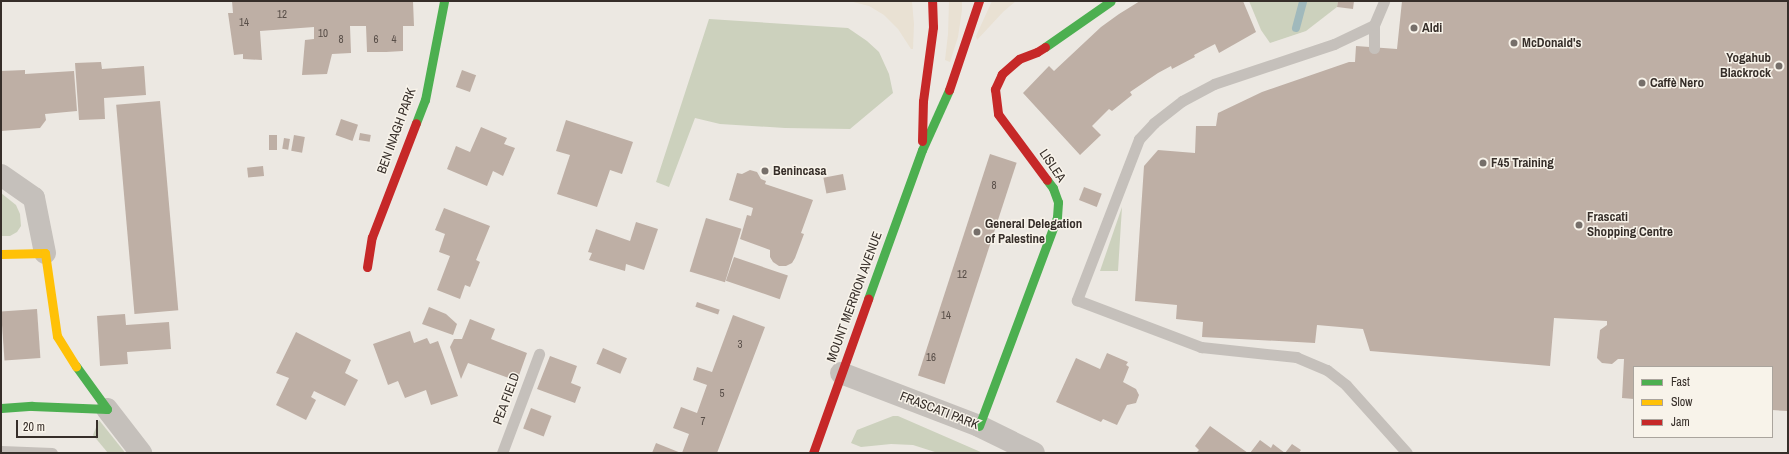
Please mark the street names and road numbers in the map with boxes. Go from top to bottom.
street label: BEN INAGH PARK [374,86,420,176]
street label: LISLEA [1035,147,1069,185]
street label: MOUNT MERRION AVENUE [824,229,886,365]
street label: PEA FIELD [490,371,524,427]
street label: FRASCATI PARK [897,389,981,433]

